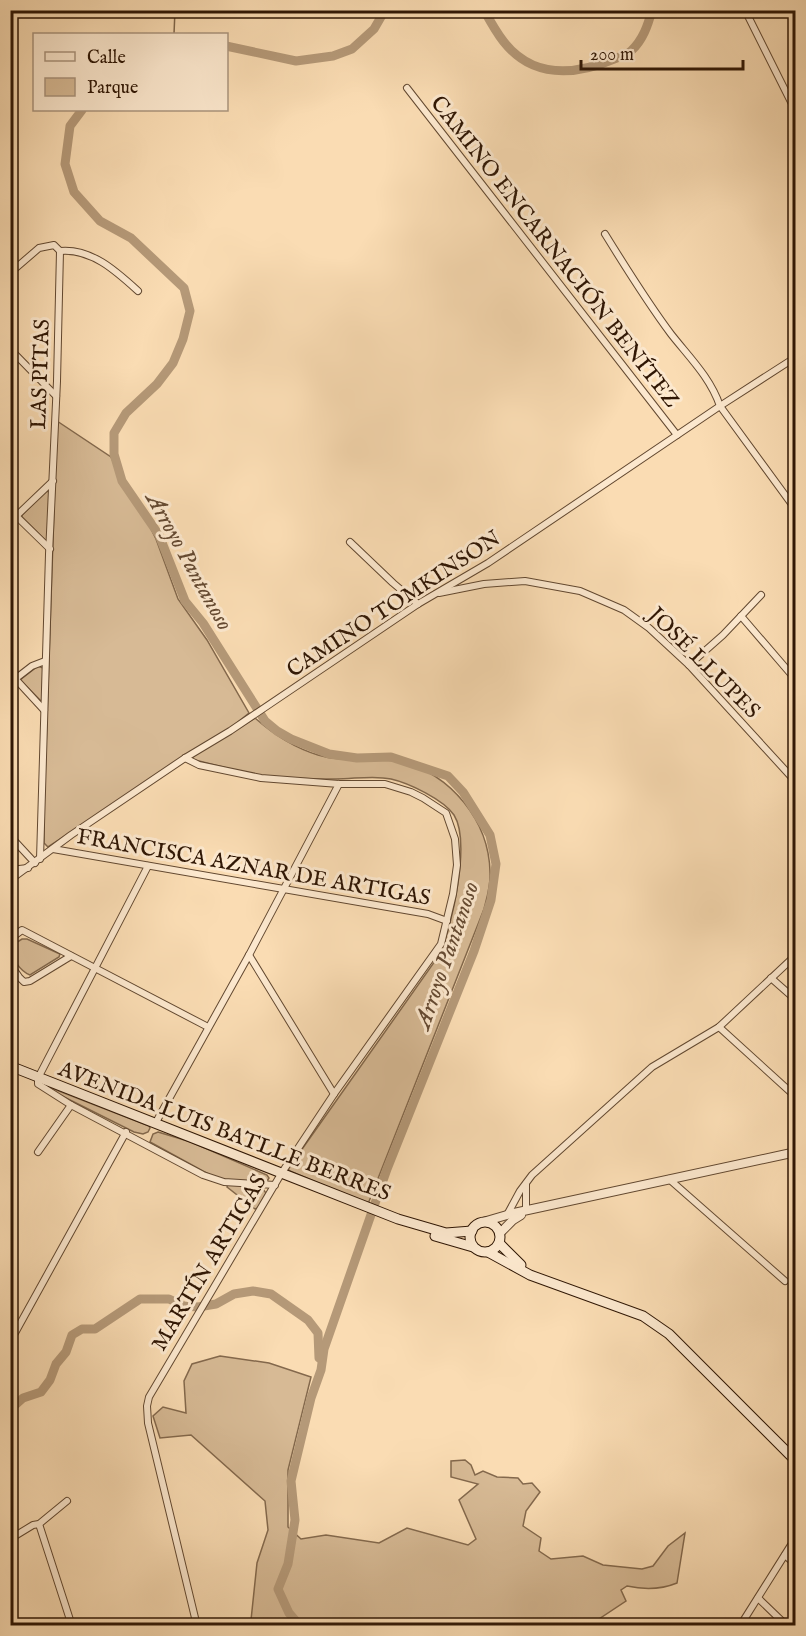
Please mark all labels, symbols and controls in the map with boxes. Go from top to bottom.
legend [33,33,228,111]
scale bar [581,33,743,71]
text: 200 m [590,44,634,67]
text: Calle [87,47,126,70]
text: Parque [87,77,138,100]
street label: CAMINO ENCARNACIÓN BENÍTEZ [424,91,685,414]
street label: LAS PITAS [25,318,57,430]
water label: Arroyo Pantanoso [136,484,239,636]
street label: CAMINO TOMKINSON [282,525,506,684]
street label: JOSÉ LLUPES [640,599,765,725]
street label: FRANCISCA AZNAR DE ARTIGAS [75,823,433,913]
water label: Arroyo Pantanoso [407,878,487,1036]
street label: AVENIDA LUIS BATLLE BERRES [53,1055,395,1208]
street label: MARTÍN ARTIGAS [146,1170,274,1356]

